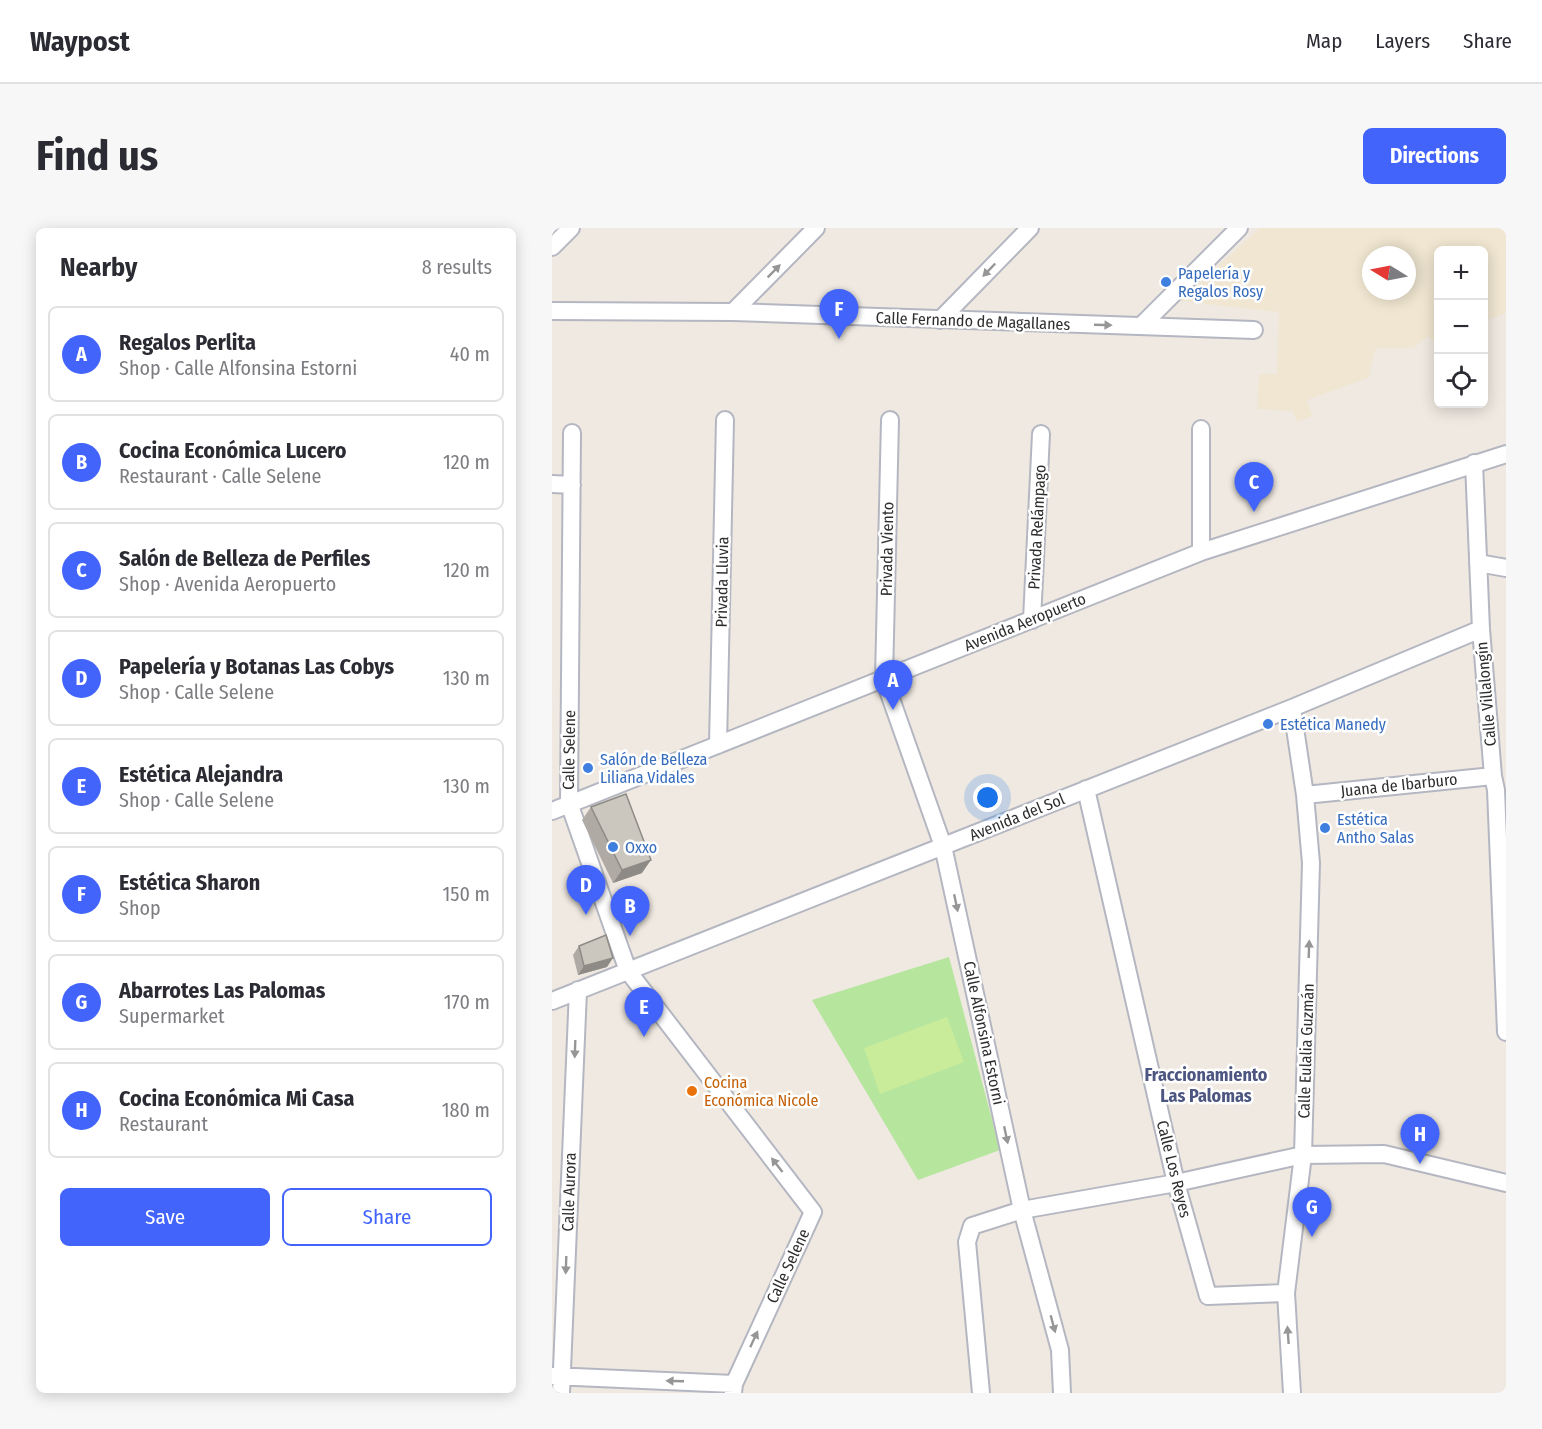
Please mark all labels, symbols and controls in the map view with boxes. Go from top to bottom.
text: Waypost [30,25,130,58]
text: Map [1306,28,1342,54]
text: Layers [1375,28,1430,54]
text: Share [1463,28,1512,54]
button: Directions [1363,128,1506,184]
text: Find us [36,131,158,181]
north arrow [1362,246,1416,300]
map controls [1434,246,1488,408]
button: + [1434,246,1488,300]
text: Nearby [60,252,137,283]
text: 8 results [422,255,492,279]
one-way arrow [983,262,997,276]
one-way arrow [767,264,781,278]
place label: Papelería y Regalos Rosy [1178,264,1264,301]
marker: Papelería y Regalos Rosy [1159,275,1173,289]
pin: F [820,290,858,339]
button: − [1434,300,1488,354]
street label: Calle Fernando de Magallanes [875,308,1071,334]
one-way arrow [1094,320,1113,329]
text: Regalos Perlita [119,329,256,356]
text: A [76,342,87,366]
text: 40 m [450,342,490,366]
button: locate [1434,354,1488,408]
text: Shop · Calle Alfonsina Estorni [119,356,357,380]
text: Cocina Económica Lucero [119,437,347,464]
text: B [76,450,87,474]
text: 120 m [443,450,490,474]
pin: C [1234,462,1274,512]
text: Restaurant · Calle Selene [119,464,321,488]
street label: Privada Relámpago [1024,464,1050,590]
street label: Privada Viento [877,502,897,596]
street label: Privada Lluvia [712,536,732,628]
text: Salón de Belleza de Perfiles [119,545,370,572]
text: C [76,558,87,582]
text: 120 m [443,558,490,582]
text: Shop · Avenida Aeropuerto [119,572,336,596]
street label: Avenida Aeropuerto [961,589,1089,655]
street label: Calle Villalongín [1472,641,1500,747]
text: Papelería y Botanas Las Cobys [119,653,394,680]
pin: A [874,660,912,710]
text: D [76,666,87,690]
text: 130 m [443,666,490,690]
text: Shop · Calle Selene [119,680,274,704]
street label: Calle Selene [559,710,579,790]
place label: Estética Manedy [1280,715,1387,734]
marker: Estética Manedy [1261,717,1275,731]
place label: Salón de Belleza Liliana Vidales [600,750,708,787]
text: Estética Alejandra [119,761,283,788]
marker: Salón de Belleza Liliana Vidales [581,761,595,775]
street label: Juana de Ibarburo [1340,769,1458,801]
text: E [77,774,86,798]
text: 130 m [443,774,490,798]
your location [973,783,1002,812]
text: Shop · Calle Selene [119,788,274,812]
street label: Avenida del Sol [967,789,1067,845]
place label: Estética Antho Salas [1337,810,1414,847]
marker: Estética Antho Salas [1318,821,1332,835]
place label: Oxxo [625,838,657,857]
marker: Oxxo [606,840,620,854]
pin: D [567,866,606,915]
text: Estética Sharon [119,869,260,896]
text: F [77,882,86,906]
text: 150 m [443,882,490,906]
pin: B [610,886,650,936]
one-way arrow [951,894,961,913]
text: Shop [119,896,161,920]
one-way arrow [1304,940,1313,959]
street label: Calle Alfonsina Estorni [959,959,1009,1107]
text: Abarrotes Las Palomas [119,977,325,1004]
street label: Calle Eulalia Guzmán [1294,983,1318,1119]
pin: E [624,988,664,1037]
text: G [76,990,87,1014]
text: 170 m [444,990,490,1014]
text: Supermarket [119,1004,225,1028]
one-way arrow [571,1039,580,1058]
district label: Fraccionamiento Las Palomas [1145,1064,1268,1107]
place label: Cocina Económica Nicole [704,1073,818,1110]
marker: Cocina Económica Nicole [685,1084,699,1098]
text: Cocina Económica Mi Casa [119,1085,354,1112]
text: H [75,1098,88,1122]
text: 180 m [442,1098,490,1122]
text: Restaurant [119,1112,208,1136]
pin: H [1400,1114,1440,1164]
street label: Calle Los Reyes [1153,1118,1195,1220]
one-way arrow [1001,1126,1011,1144]
street label: Calle Aurora [558,1152,580,1232]
one-way arrow [772,1158,784,1173]
button: Save [60,1188,270,1246]
button: Share [282,1188,492,1246]
pin: G [1292,1188,1332,1237]
street label: Calle Selene [763,1226,814,1306]
one-way arrow [562,1255,571,1274]
one-way arrow [1049,1315,1058,1333]
one-way arrow [1284,1325,1293,1344]
one-way arrow [750,1331,759,1348]
one-way arrow [666,1377,685,1386]

